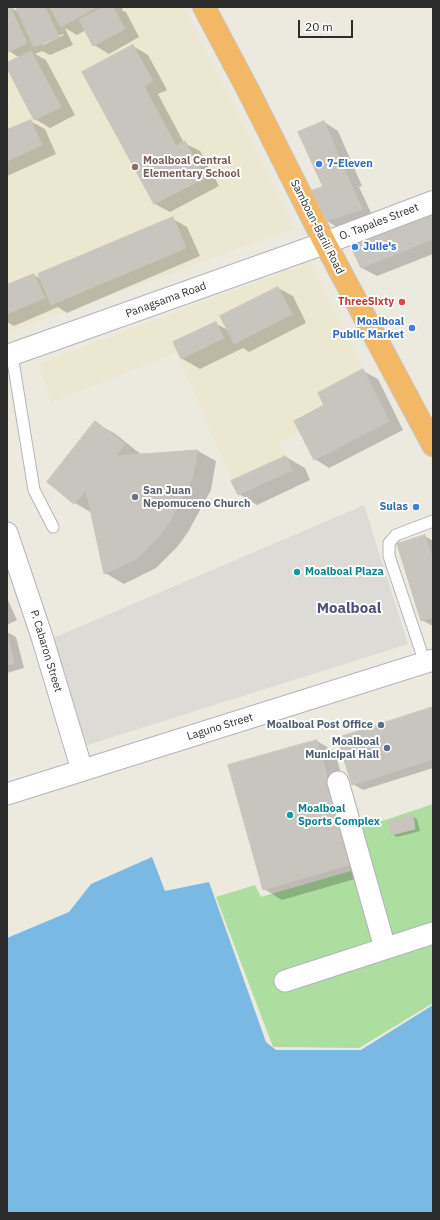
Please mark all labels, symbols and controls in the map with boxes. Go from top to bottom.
scale bar [300,12,355,38]
text: 20 m [305,19,333,34]
place label: Moalboal Central Elementary School [143,154,240,180]
place label: 7-Eleven [327,157,373,171]
marker: 7-Eleven [314,159,324,169]
marker: Moalboal Central Elementary School [130,162,140,172]
street label: Samboan-Barili Road [287,177,347,277]
street label: O. Tapales Street [337,201,421,243]
place label: Julie's [363,240,397,254]
marker: Julie's [350,242,360,252]
street label: Panagsama Road [124,279,208,321]
place label: ThreeSixty [338,295,394,309]
marker: ThreeSixty [397,297,407,307]
place label: Moalboal Public Market [333,315,404,341]
marker: Moalboal Public Market [407,323,417,333]
place label: San Juan Nepomuceno Church [143,484,251,510]
marker: San Juan Nepomuceno Church [130,492,140,502]
place label: Sulas [379,500,408,514]
marker: Sulas [411,502,421,512]
place label: Moalboal Plaza [305,565,384,579]
marker: Moalboal Plaza [292,567,302,577]
district label: Moalboal [317,600,381,618]
street label: P. Cabaron Street [27,608,65,694]
street label: Laguno Street [185,711,255,743]
place label: Moalboal Post Office [267,718,373,732]
marker: Moalboal Post Office [376,720,386,730]
place label: Moalboal Municipal Hall [305,735,379,761]
marker: Moalboal Municipal Hall [382,743,392,753]
place label: Moalboal Sports Complex [298,802,380,828]
marker: Moalboal Sports Complex [285,810,295,820]

